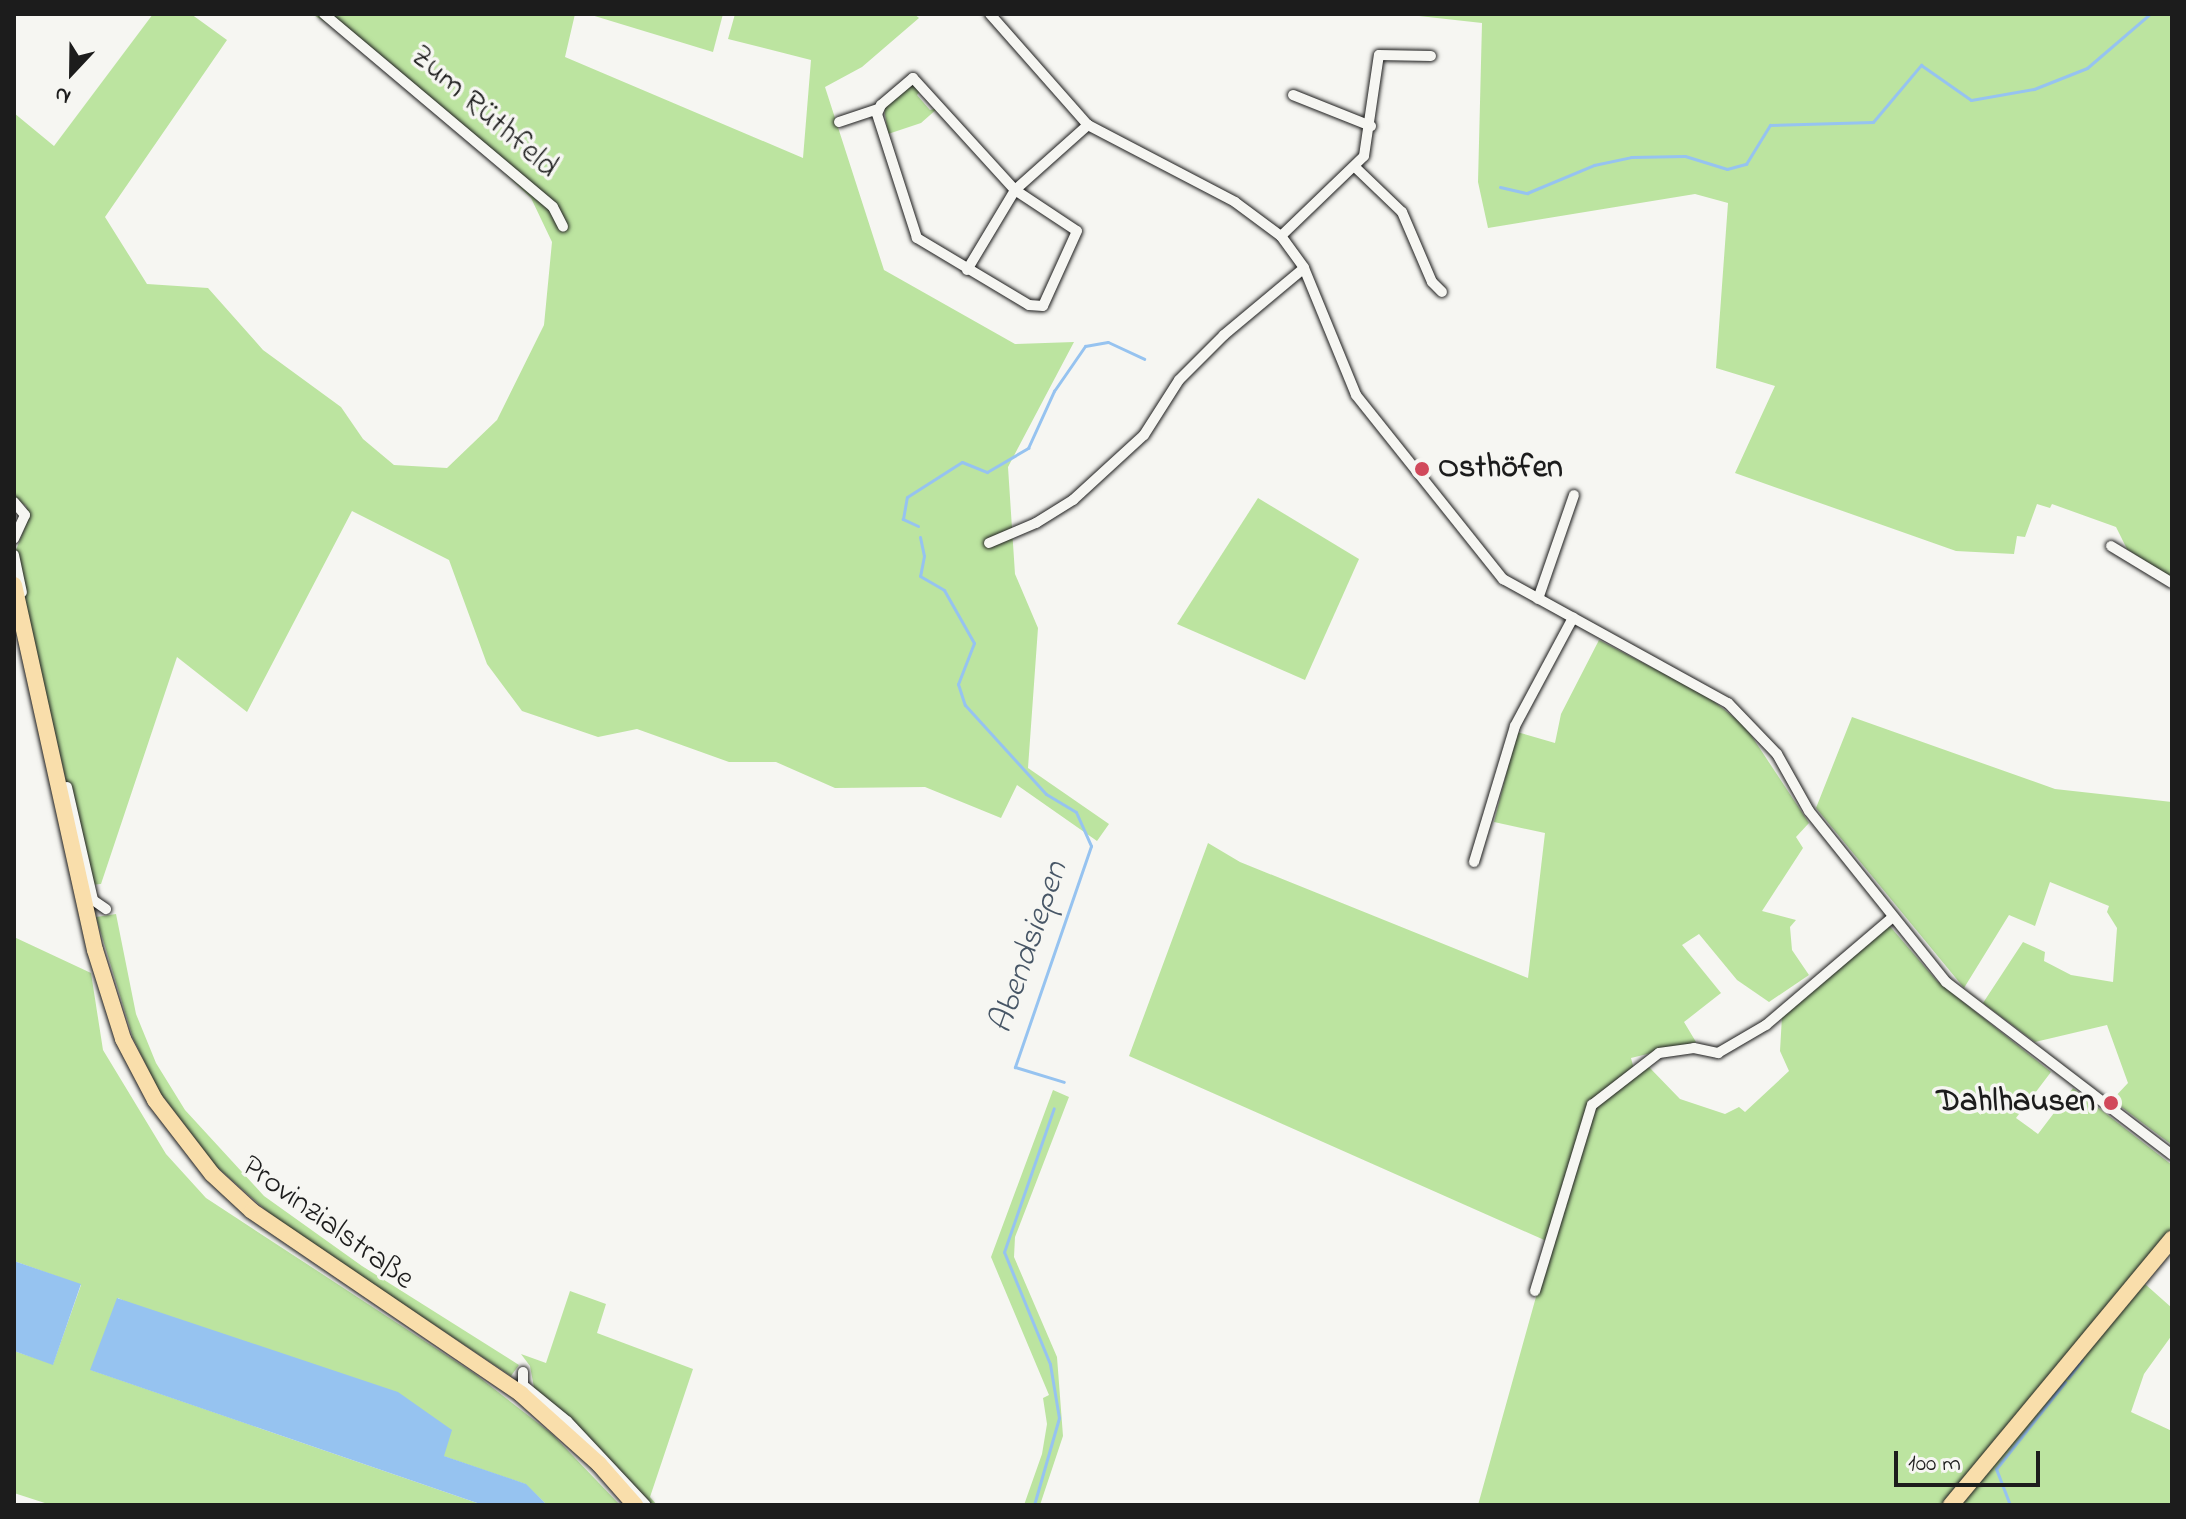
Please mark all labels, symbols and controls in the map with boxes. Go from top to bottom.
north arrow [32,32,112,112]
street label: Zum Rüthfeld [401,38,565,188]
text: N [50,77,76,112]
place label: Osthöfen [1438,450,1563,488]
marker: Osthöfen [1413,460,1431,478]
water label: Abendsiepen [982,857,1078,1039]
place label: Dahlhausen [1937,1084,2095,1122]
marker: Dahlhausen [2102,1094,2120,1112]
street label: Provinzialstraße [233,1148,421,1300]
scale bar [1898,1435,2044,1485]
text: 100 m [1908,1447,1961,1482]

